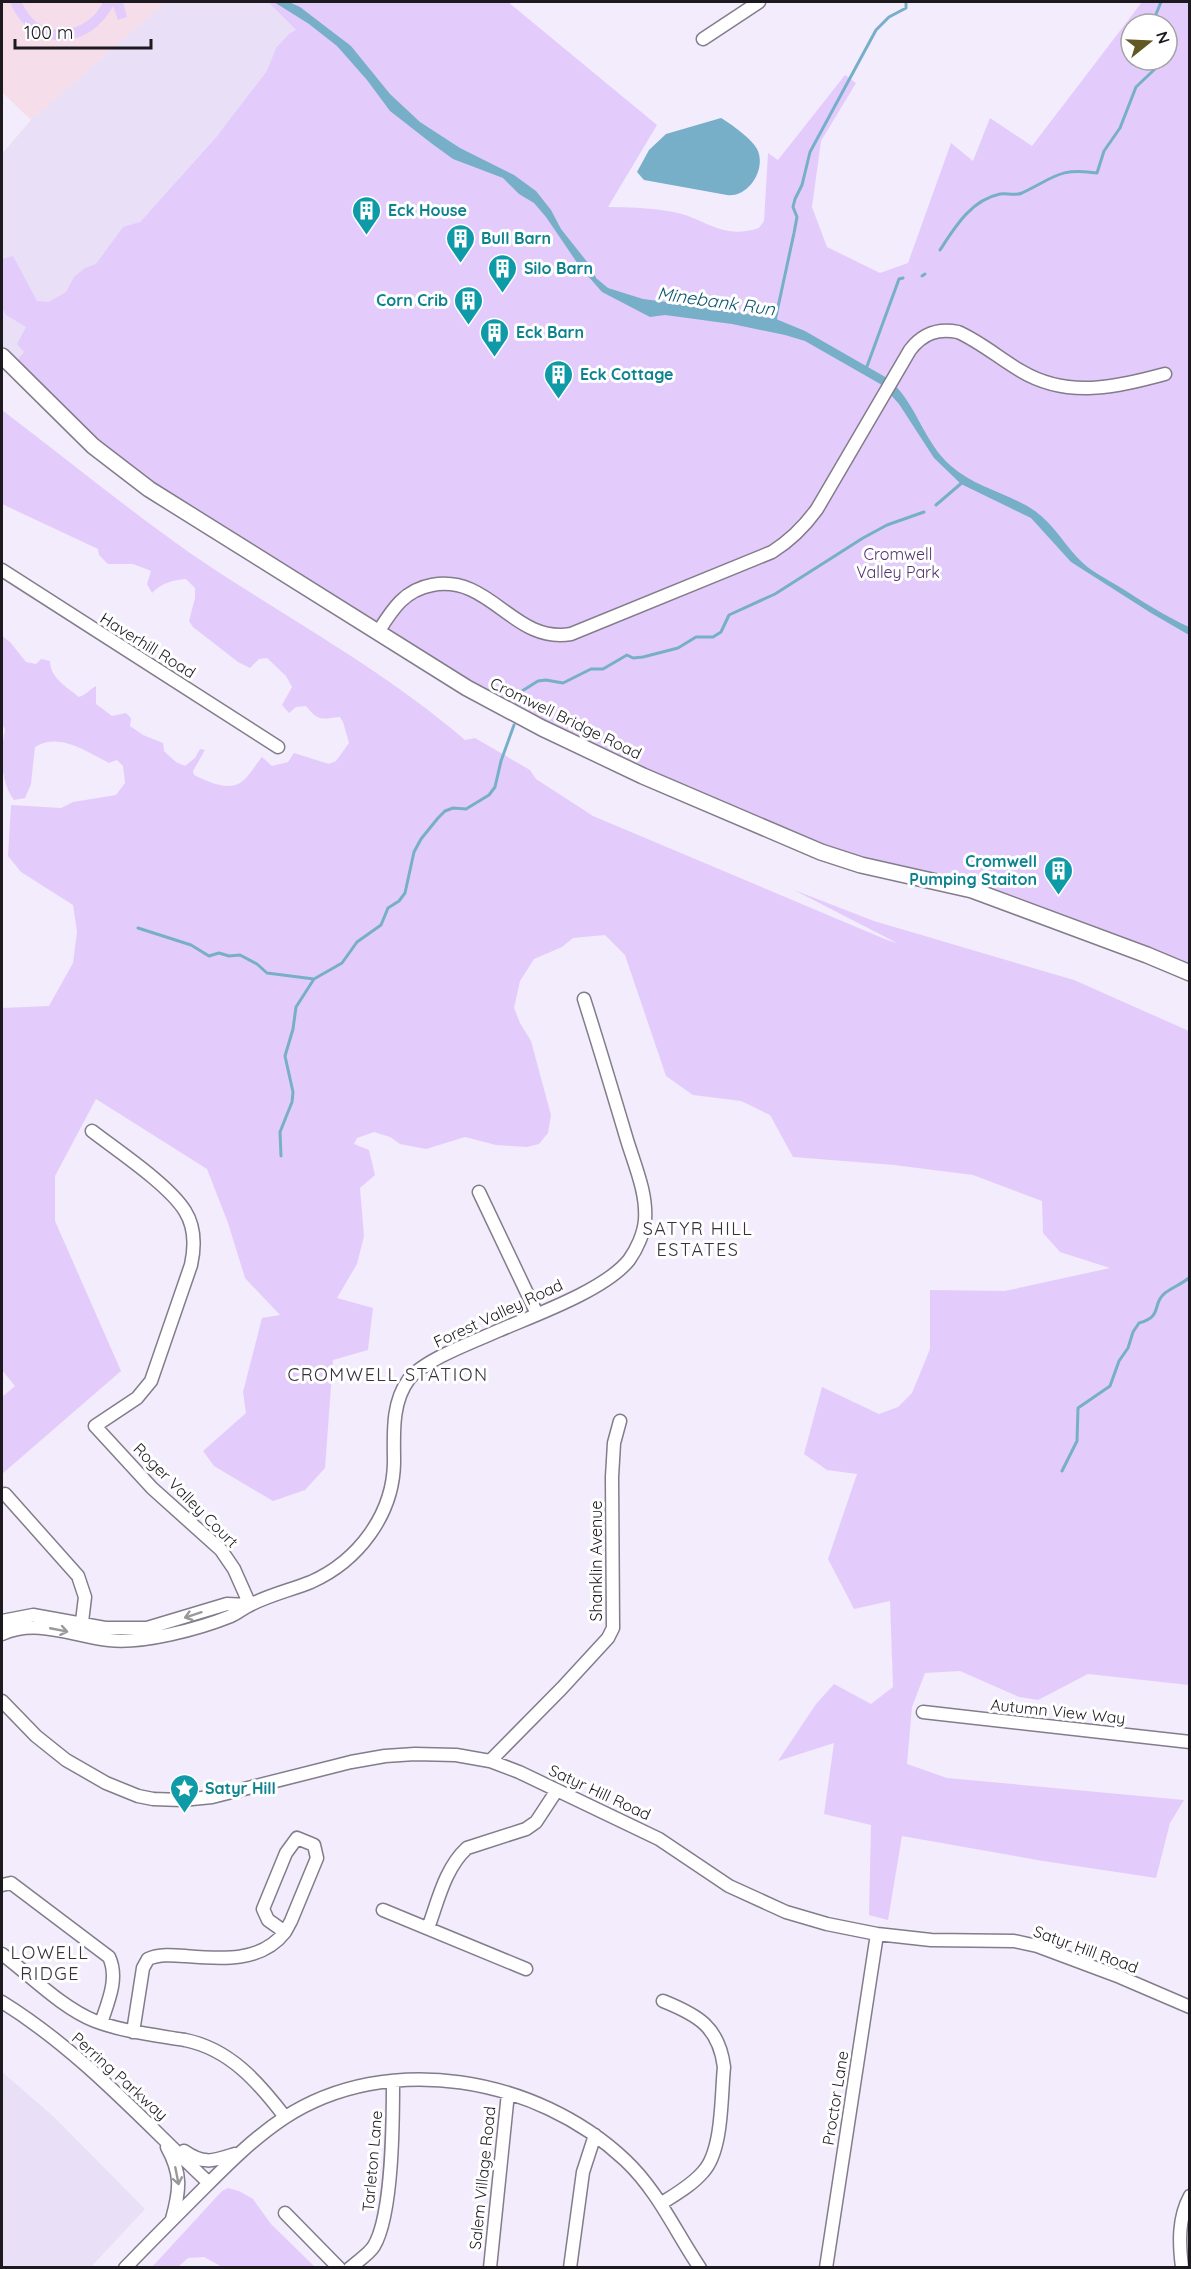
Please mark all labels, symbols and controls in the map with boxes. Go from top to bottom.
scale bar [15,12,152,50]
north arrow [1119,12,1179,72]
text: 100 m [24,21,73,44]
text: N [1152,29,1175,46]
building icon: Eck House [351,194,383,236]
place label: Eck House [388,200,467,220]
building icon: Bull Barn [444,222,476,264]
place label: Bull Barn [481,228,551,248]
building icon: Silo Barn [487,252,519,294]
place label: Silo Barn [524,258,593,278]
water label: Minebank Run [656,281,777,321]
building icon: Corn Crib [453,284,485,326]
place label: Corn Crib [376,290,448,310]
building icon: Eck Barn [479,316,511,358]
place label: Eck Barn [516,322,584,342]
building icon: Eck Cottage [543,358,575,400]
place label: Eck Cottage [580,364,673,384]
park label: Cromwell Valley Park [856,544,940,582]
street label: Haverhill Road [97,608,199,682]
street label: Cromwell Bridge Road [487,673,645,763]
place label: Cromwell Pumping Staiton [909,851,1037,889]
building icon: Cromwell Pumping Staiton [1042,854,1074,896]
district label: SATYR HILL ESTATES [643,1217,753,1261]
street label: Forest Valley Road [430,1274,566,1352]
district label: CROMWELL STATION [287,1363,489,1386]
street label: Roger Valley Court [129,1438,243,1552]
street label: Shanklin Avenue [586,1501,606,1621]
one-way arrow [184,1610,203,1621]
one-way arrow [48,1625,68,1636]
street label: Autumn View Way [990,1694,1126,1728]
street label: Satyr Hill Road [546,1760,654,1824]
place icon: Satyr Hill [168,1772,200,1814]
place label: Satyr Hill [205,1778,276,1798]
street label: Satyr Hill Road [1031,1921,1141,1977]
district label: LOWELL RIDGE [11,1941,89,1985]
street label: Perring Parkway [68,2028,172,2124]
street label: Proctor Lane [818,2049,852,2147]
street label: Salem Village Road [465,2105,499,2251]
street label: Tarleton Lane [358,2110,386,2212]
one-way arrow [172,2166,183,2185]

